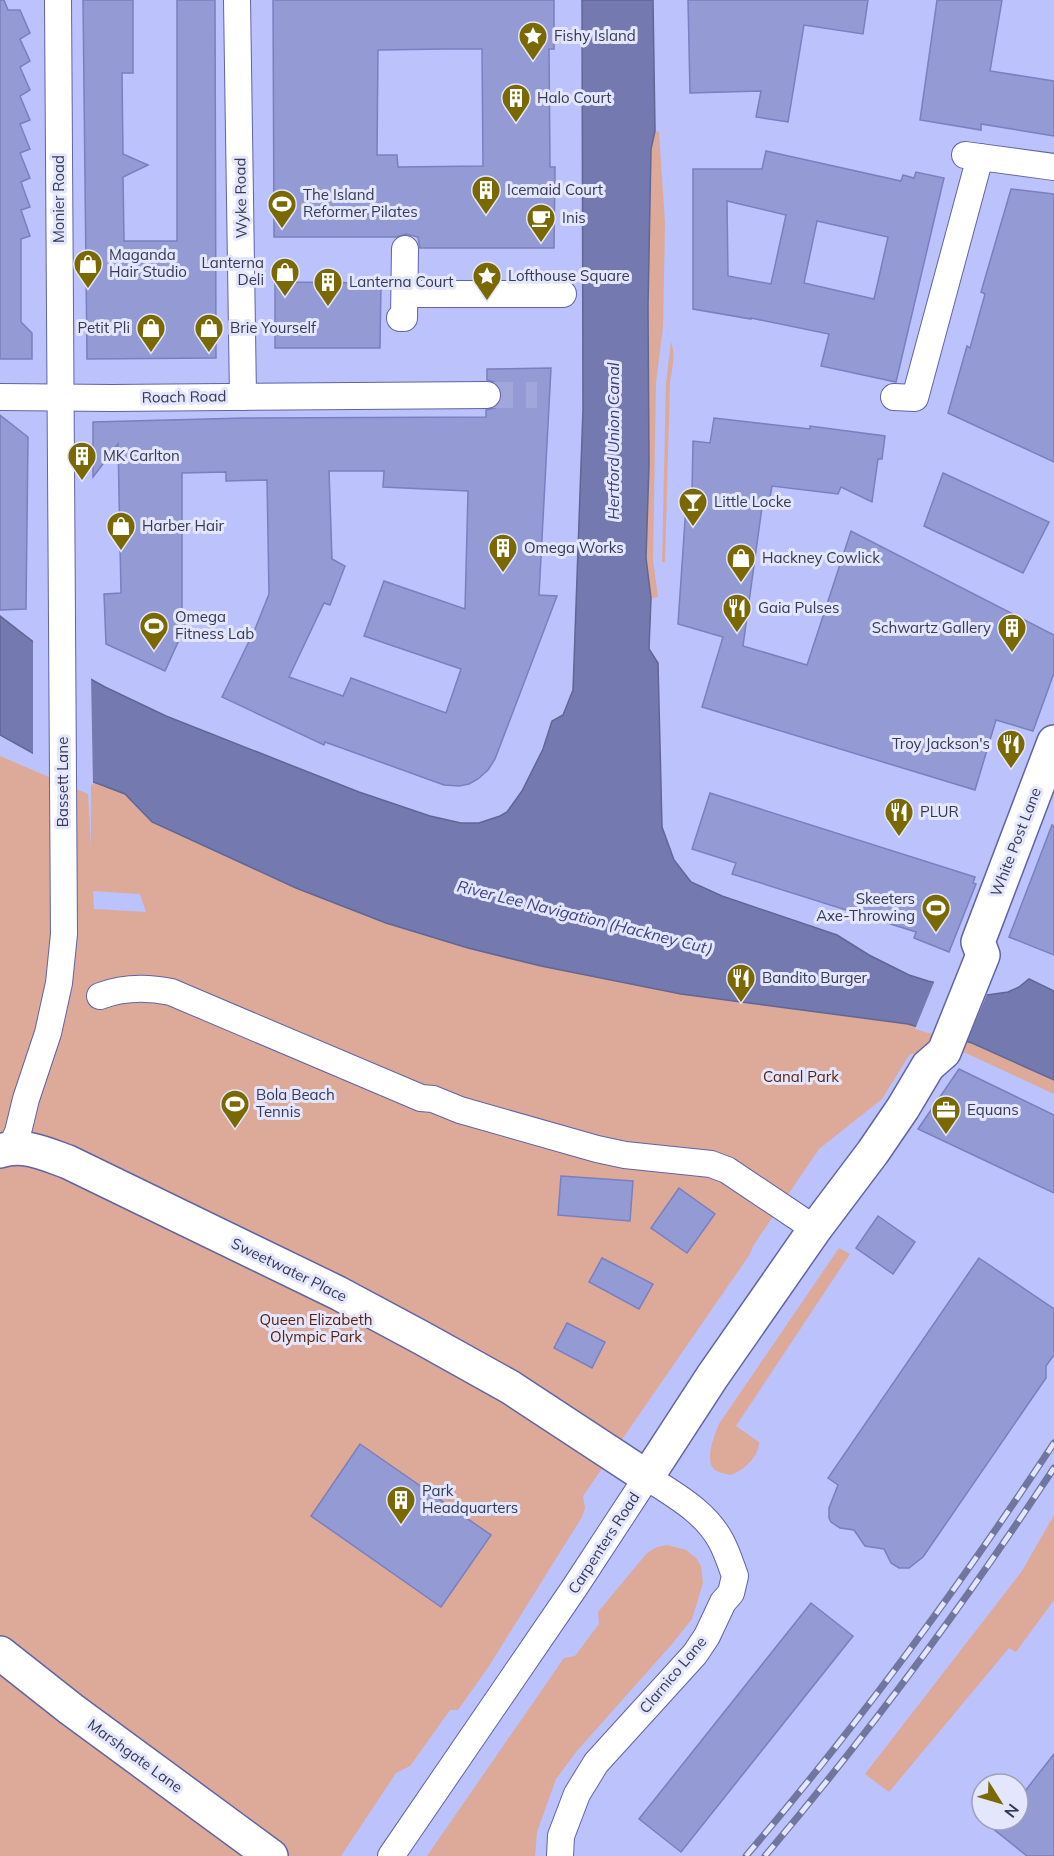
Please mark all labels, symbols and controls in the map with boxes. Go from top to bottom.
place icon: Fishy Island [517,20,549,62]
place label: Fishy Island [554,26,636,45]
building icon: Halo Court [500,82,532,124]
place label: Halo Court [537,88,612,107]
street label: Monier Road [49,155,68,243]
street label: Wyke Road [230,158,251,238]
building icon: Icemaid Court [470,174,502,216]
place label: Icemaid Court [507,180,603,199]
place label: The Island Reformer Pilates [303,185,418,221]
sports icon: The Island Reformer Pilates [266,188,298,230]
cafe icon: Inis [525,202,557,244]
place label: Inis [562,208,586,227]
place label: Maganda Hair Studio [109,245,187,281]
shop icon: Maganda Hair Studio [72,248,104,290]
place label: Lanterna Deli [201,253,264,289]
shop icon: Lanterna Deli [269,256,301,298]
place icon: Lofthouse Square [471,260,503,302]
building icon: Lanterna Court [312,266,344,308]
place label: Lofthouse Square [508,266,630,285]
place label: Lanterna Court [349,272,454,291]
shop icon: Petit Pli [135,312,167,354]
shop icon: Brie Yourself [193,312,225,354]
place label: Petit Pli [78,318,130,337]
place label: Brie Yourself [230,318,317,337]
water label: Hertford Union Canal [603,362,623,520]
street label: Roach Road [141,386,226,407]
building icon: MK Carlton [66,440,98,482]
place label: MK Carlton [103,446,180,465]
bar icon: Little Locke [677,486,709,528]
place label: Little Locke [714,492,791,511]
shop icon: Harber Hair [105,510,137,552]
place label: Harber Hair [142,516,225,535]
building icon: Omega Works [487,532,519,574]
place label: Omega Works [524,538,624,557]
shop icon: Hackney Cowlick [725,542,757,584]
place label: Hackney Cowlick [762,548,880,567]
restaurant icon: Gaia Pulses [721,592,753,634]
place label: Gaia Pulses [758,598,839,617]
place label: Omega Fitness Lab [175,607,254,643]
sports icon: Omega Fitness Lab [138,610,170,652]
building icon: Schwartz Gallery [996,612,1028,654]
place label: Schwartz Gallery [872,618,991,637]
restaurant icon: Troy Jackson's [995,728,1027,770]
place label: Troy Jackson's [892,734,990,753]
street label: Bassett Lane [53,737,72,827]
street label: White Post Lane [986,785,1045,899]
restaurant icon: PLUR [883,796,915,838]
place label: PLUR [920,802,959,821]
water label: River Lee Navigation (Hackney Cut) [455,875,715,959]
place label: Skeeters Axe-Throwing [816,889,915,925]
sports icon: Skeeters Axe-Throwing [920,892,952,934]
restaurant icon: Bandito Burger [725,962,757,1004]
place label: Bandito Burger [762,968,868,987]
park label: Canal Park [763,1067,839,1086]
place label: Bola Beach Tennis [256,1085,335,1121]
sports icon: Bola Beach Tennis [219,1088,251,1130]
office icon: Equans [930,1094,962,1136]
place label: Equans [967,1100,1019,1119]
street label: Sweetwater Place [228,1233,350,1306]
park label: Queen Elizabeth Olympic Park [259,1310,373,1346]
place label: Park Headquarters [422,1481,518,1517]
building icon: Park Headquarters [385,1484,417,1526]
street label: Carpenters Road [564,1488,643,1597]
street label: Clarnico Lane [635,1632,710,1717]
street label: Marshgate Lane [84,1715,187,1796]
north arrow [970,1772,1030,1832]
text: N [1000,1800,1024,1822]

